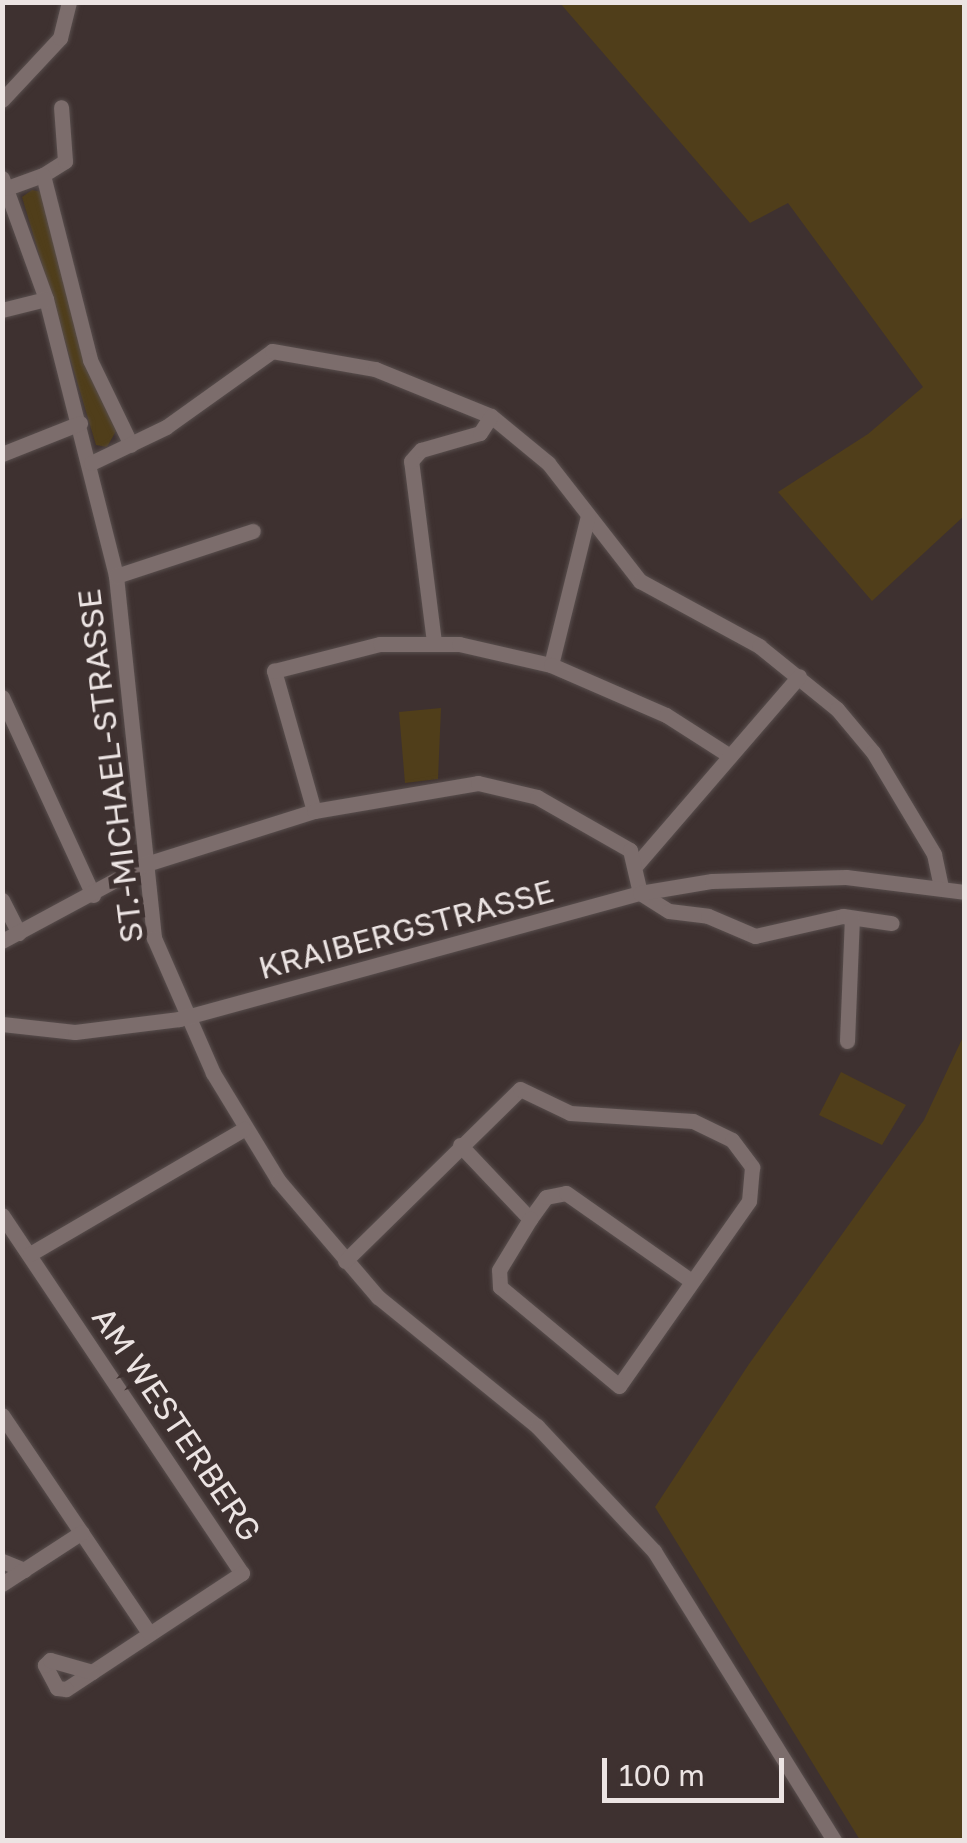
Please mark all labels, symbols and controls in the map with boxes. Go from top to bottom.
street label: ST.-MICHAEL-STRASSE [69,587,151,945]
street label: KRAIBERGSTRASSE [254,871,558,987]
street label: AM WESTERBERG [85,1300,269,1548]
scale bar [607,1738,790,1800]
text: 100 m [619,1757,705,1793]

